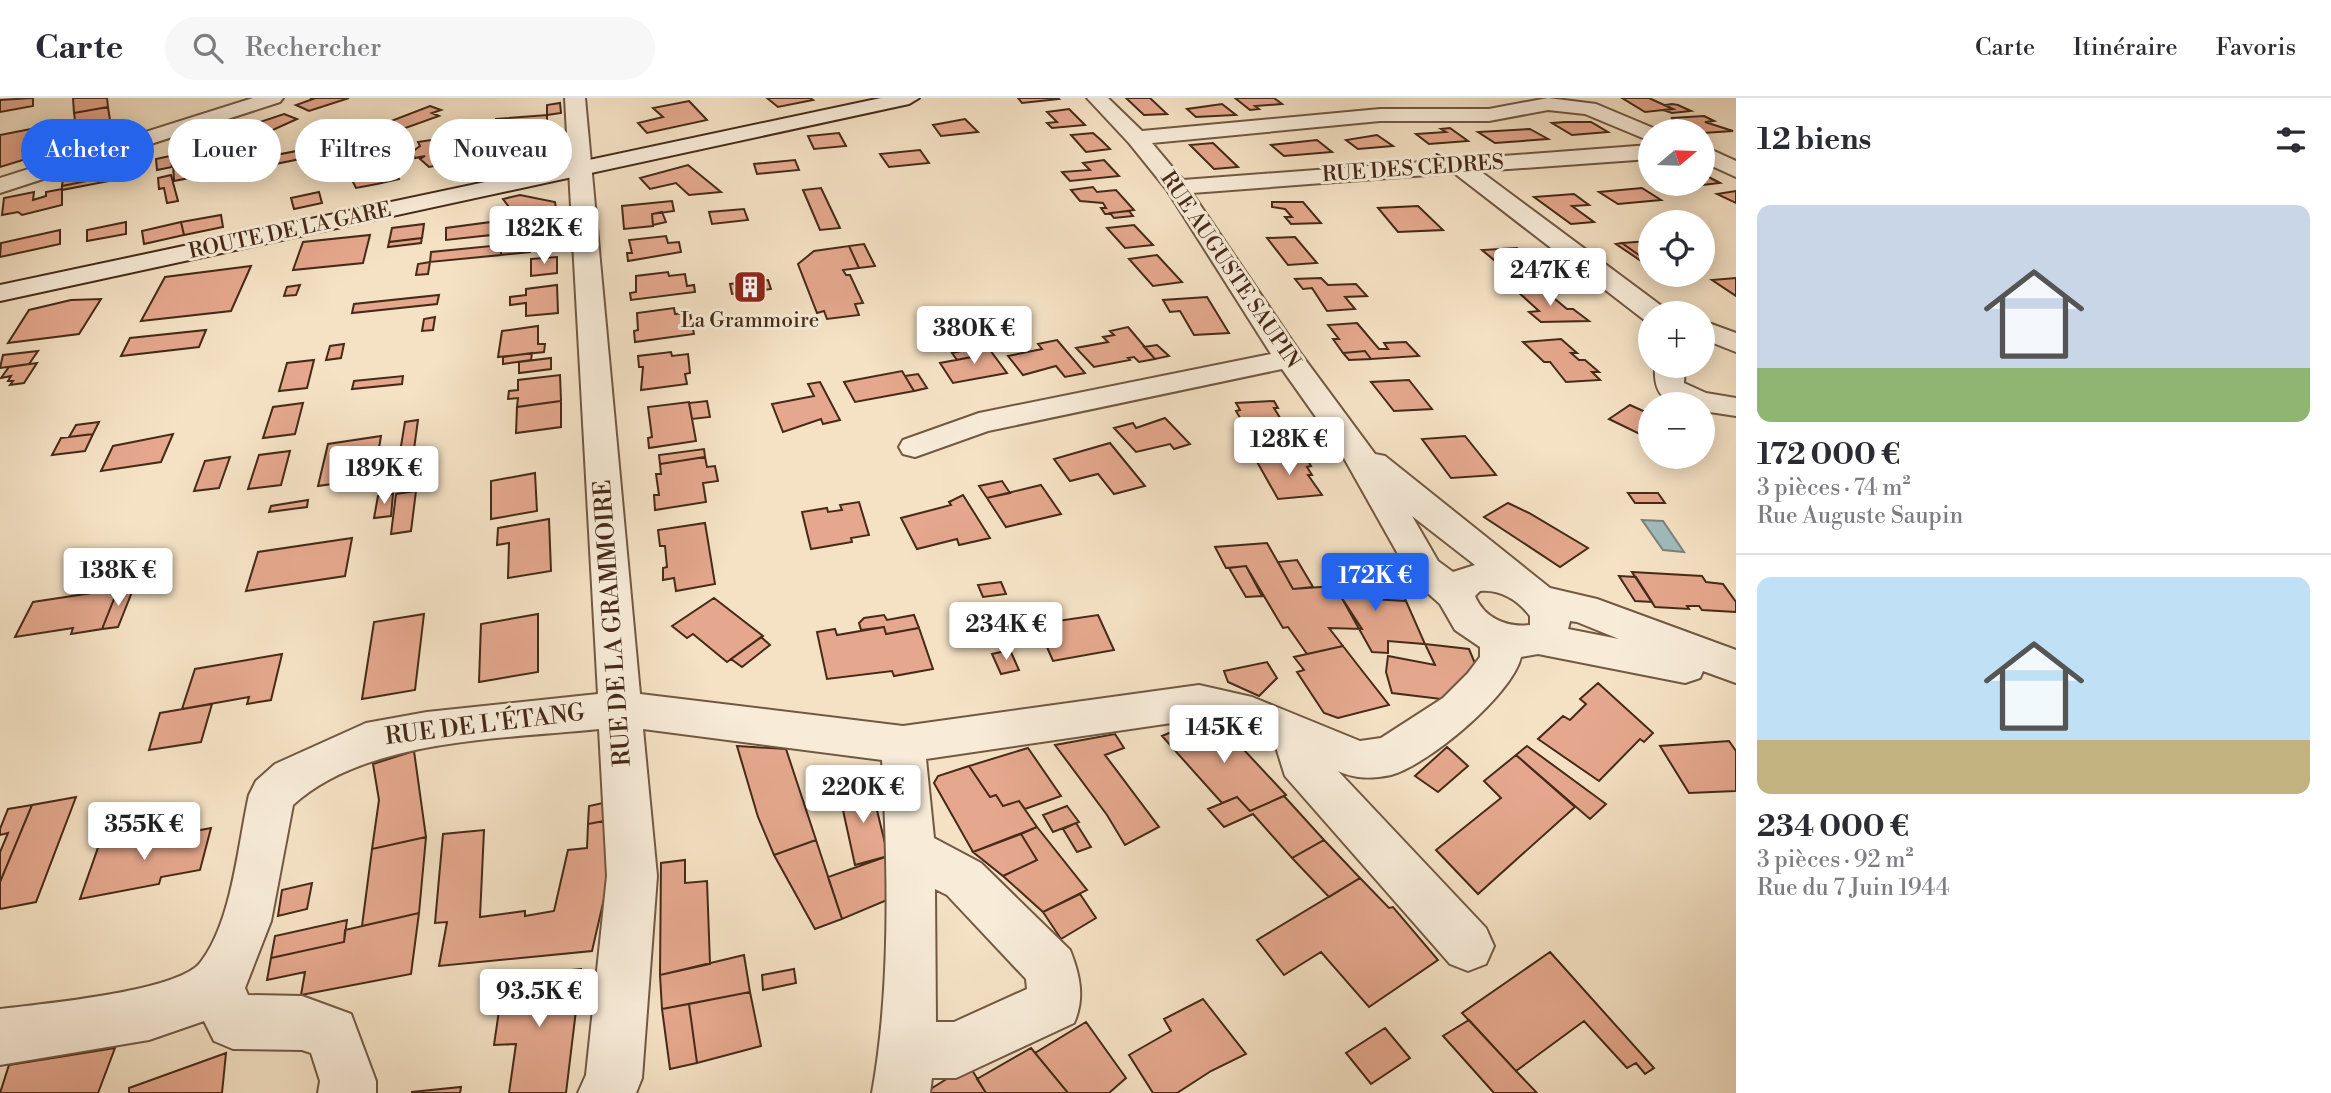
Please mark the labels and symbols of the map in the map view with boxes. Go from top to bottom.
north arrow [1638,119,1715,196]
street label: RUE DES CÈDRES [1321,148,1505,188]
street label: RUE AUGUSTE SAUPIN [1154,167,1306,374]
street label: ROUTE DE LA GARE [186,197,394,265]
pin: 182K € [487,206,601,266]
pin: 247K € [1493,248,1607,308]
building icon: La Grammoire [731,268,769,306]
pin: 380K € [917,306,1031,366]
place label: La Grammoire [681,308,819,334]
pin: 128K € [1232,418,1346,477]
pin: 189K € [327,446,441,506]
street label: RUE DE LA GRAMMOIRE [588,479,638,767]
pin: 138K € [61,548,175,608]
pin: 172K € [1318,554,1432,613]
pin: 234K € [949,602,1063,662]
street label: RUE DE L'ÉTANG [383,697,587,752]
pin: 145K € [1167,706,1281,765]
pin: 220K € [806,766,920,825]
pin: 355K € [87,802,201,862]
pin: 93.5K € [474,970,604,1029]

